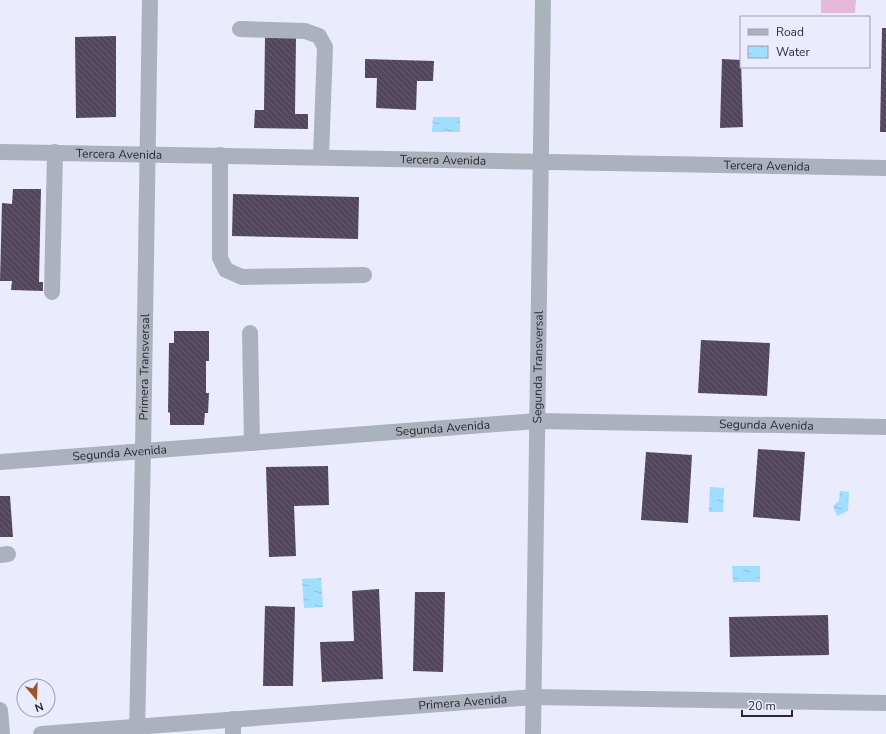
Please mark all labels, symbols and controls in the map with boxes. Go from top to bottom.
legend [740,16,870,68]
text: Road [776,24,804,40]
text: Water [776,44,810,60]
street label: Tercera Avenida [76,145,162,163]
street label: Tercera Avenida [400,151,486,169]
street label: Tercera Avenida [724,157,810,175]
street label: Segunda Transversal [529,310,547,424]
street label: Primera Transversal [135,313,153,421]
street label: Segunda Avenida [719,416,814,434]
street label: Segunda Avenida [395,417,491,440]
street label: Segunda Avenida [72,441,168,464]
north arrow [16,678,56,718]
street label: Primera Avenida [418,691,508,714]
scale bar [742,692,792,718]
text: 20 m [748,698,776,714]
text: N [33,699,45,715]

